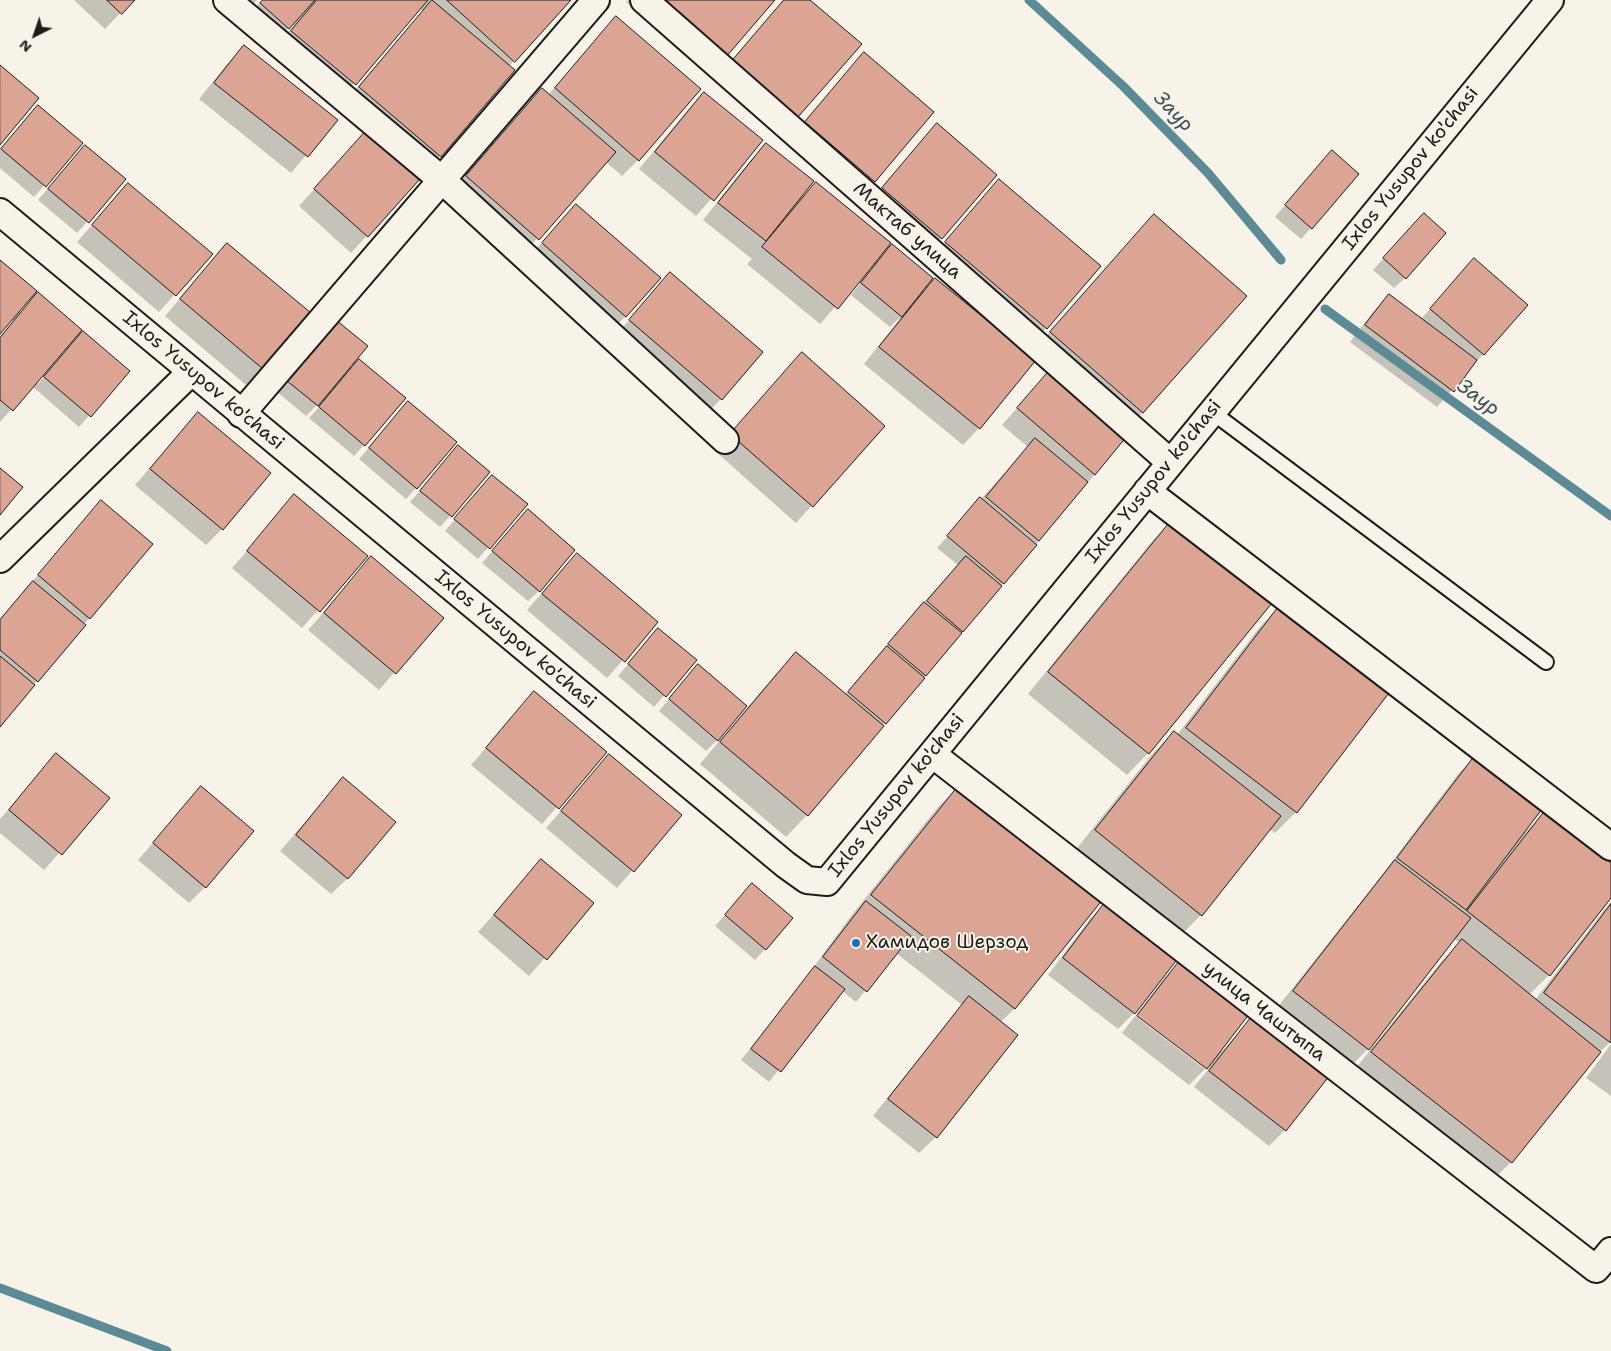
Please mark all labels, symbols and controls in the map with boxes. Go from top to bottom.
north arrow [10,10,60,60]
text: N [15,36,35,57]
street label: Ixlos Yusupov ko'chasi [1338,83,1484,255]
water label: Заур [1148,87,1198,137]
street label: Мактаб улица [848,178,966,284]
street label: Ixlos Yusupov ko'chasi [118,307,288,455]
water label: Заур [1452,374,1504,422]
street label: Ixlos Yusupov ko'chasi [1081,396,1227,568]
street label: Ixlos Yusupov ko'chasi [430,566,600,714]
street label: Ixlos Yusupov ko'chasi [824,710,970,882]
place label: Хамидов Шерзод [866,932,1028,954]
marker: Хамидов Шерзод [850,937,862,949]
street label: улица Чаштыпа [1198,957,1330,1067]

